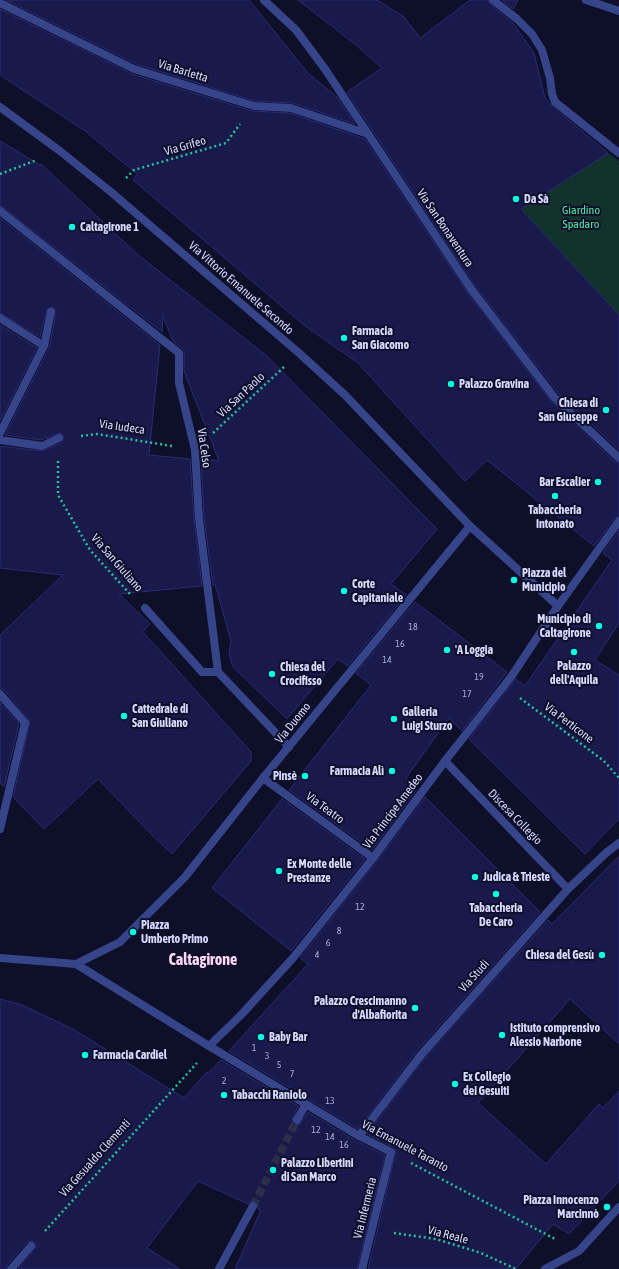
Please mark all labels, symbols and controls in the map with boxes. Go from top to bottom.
street label: Via Barletta [156,57,210,85]
street label: Via Grifeo [162,133,208,159]
street label: Via San Bonaventura [414,186,476,270]
place label: Da Sà [524,192,549,206]
marker: Da Sà [511,194,521,204]
park label: Giardino Spadaro [562,203,600,231]
place label: Caltagirone 1 [80,220,139,234]
marker: Caltagirone 1 [67,222,77,232]
street label: Via Vittorio Emanuele Secondo [185,238,297,338]
place label: Farmacia San Giacomo [352,324,409,352]
marker: Farmacia San Giacomo [339,333,349,343]
street label: Via San Paolo [214,369,268,421]
place label: Palazzo Gravina [459,377,529,391]
marker: Palazzo Gravina [446,379,456,389]
place label: Chiesa di San Giuseppe [538,396,598,424]
marker: Chiesa di San Giuseppe [601,405,611,415]
street label: Via Iudeca [98,417,146,437]
street label: Via Celso [194,427,214,469]
place label: Bar Escalier [539,475,590,489]
marker: Bar Escalier [593,477,603,487]
marker: Tabaccheria Intonato [550,491,560,501]
place label: Tabaccheria Intonato [528,503,582,531]
street label: Via San Giuliano [88,531,146,595]
place label: Piazza del Municipio [522,566,566,594]
marker: Piazza del Municipio [509,575,519,585]
place label: Corte Capitaniale [352,577,403,605]
marker: Corte Capitaniale [339,586,349,596]
place label: Municipio di Caltagirone [537,612,591,640]
house number: 18 [408,621,418,633]
marker: Municipio di Caltagirone [594,621,604,631]
house number: 16 [395,638,405,650]
place label: 'A Loggia [455,643,493,657]
marker: 'A Loggia [442,645,452,655]
marker: Palazzo dell'Aquila [569,647,579,657]
house number: 14 [382,654,392,666]
place label: Palazzo dell'Aquila [550,659,598,687]
place label: Chiesa del Crocifisso [280,660,325,688]
marker: Chiesa del Crocifisso [267,669,277,679]
house number: 19 [474,671,484,683]
house number: 17 [462,688,472,700]
street label: Via Duomo [272,700,314,746]
street label: Via Perticone [541,700,597,746]
place label: Cattedrale di San Giuliano [132,702,188,730]
place label: Galleria Luigi Sturzo [402,705,452,733]
marker: Cattedrale di San Giuliano [119,711,129,721]
marker: Galleria Luigi Sturzo [389,714,399,724]
place label: Farmacia Alì [330,764,384,778]
marker: Farmacia Alì [387,766,397,776]
place label: Pinsè [273,769,297,783]
marker: Pinsè [300,771,310,781]
street label: Via Principe Amedeo [360,771,426,851]
street label: Discesa Collegio [485,786,545,848]
street label: Via Teatro [303,789,347,827]
place label: Ex Monte delle Prestanze [287,857,351,885]
marker: Ex Monte delle Prestanze [274,866,284,876]
place label: Judica & Trieste [483,870,550,884]
marker: Judica & Trieste [470,872,480,882]
marker: Tabaccheria De Caro [491,889,501,899]
house number: 12 [355,901,365,913]
place label: Tabaccheria De Caro [469,901,523,929]
place label: Piazza Umberto Primo [141,918,208,946]
house number: 8 [337,925,341,937]
marker: Piazza Umberto Primo [128,927,138,937]
house number: 6 [326,937,330,949]
place label: Chiesa del Gesù [525,948,594,962]
house number: 4 [315,949,319,961]
district label: Caltagirone [169,950,237,970]
marker: Chiesa del Gesù [597,950,607,960]
street label: Via Studi [456,957,492,995]
place label: Palazzo Crescimanno d'Albafiorita [314,994,407,1022]
marker: Palazzo Crescimanno d'Albafiorita [410,1003,420,1013]
place label: Istituto comprensivo Alessio Narbone [510,1021,600,1049]
place label: Baby Bar [269,1030,307,1044]
marker: Istituto comprensivo Alessio Narbone [497,1030,507,1040]
marker: Baby Bar [256,1032,266,1042]
house number: 1 [252,1042,256,1054]
place label: Farmacia Cardiel [93,1048,167,1062]
marker: Farmacia Cardiel [80,1050,90,1060]
house number: 3 [265,1050,269,1062]
house number: 5 [277,1059,281,1071]
house number: 7 [290,1068,294,1080]
place label: Ex Collegio dei Gesuiti [463,1070,511,1098]
house number: 2 [222,1075,226,1087]
marker: Ex Collegio dei Gesuiti [450,1079,460,1089]
place label: Tabacchi Raniolo [232,1088,307,1102]
marker: Tabacchi Raniolo [219,1090,229,1100]
house number: 13 [325,1095,335,1107]
street label: Via Gesualdo Clementi [56,1116,134,1200]
street label: Via Emanuele Taranto [359,1117,451,1175]
house number: 12 [311,1124,321,1136]
house number: 14 [325,1131,335,1143]
house number: 16 [339,1139,349,1151]
place label: Palazzo Libertini di San Marco [281,1156,354,1184]
marker: Palazzo Libertini di San Marco [268,1165,278,1175]
street label: Via Infermeria [350,1176,380,1240]
place label: Piazza Innocenzo Marcinnò [523,1193,599,1221]
marker: Piazza Innocenzo Marcinnò [602,1202,612,1212]
street label: Via Reale [426,1223,470,1247]

